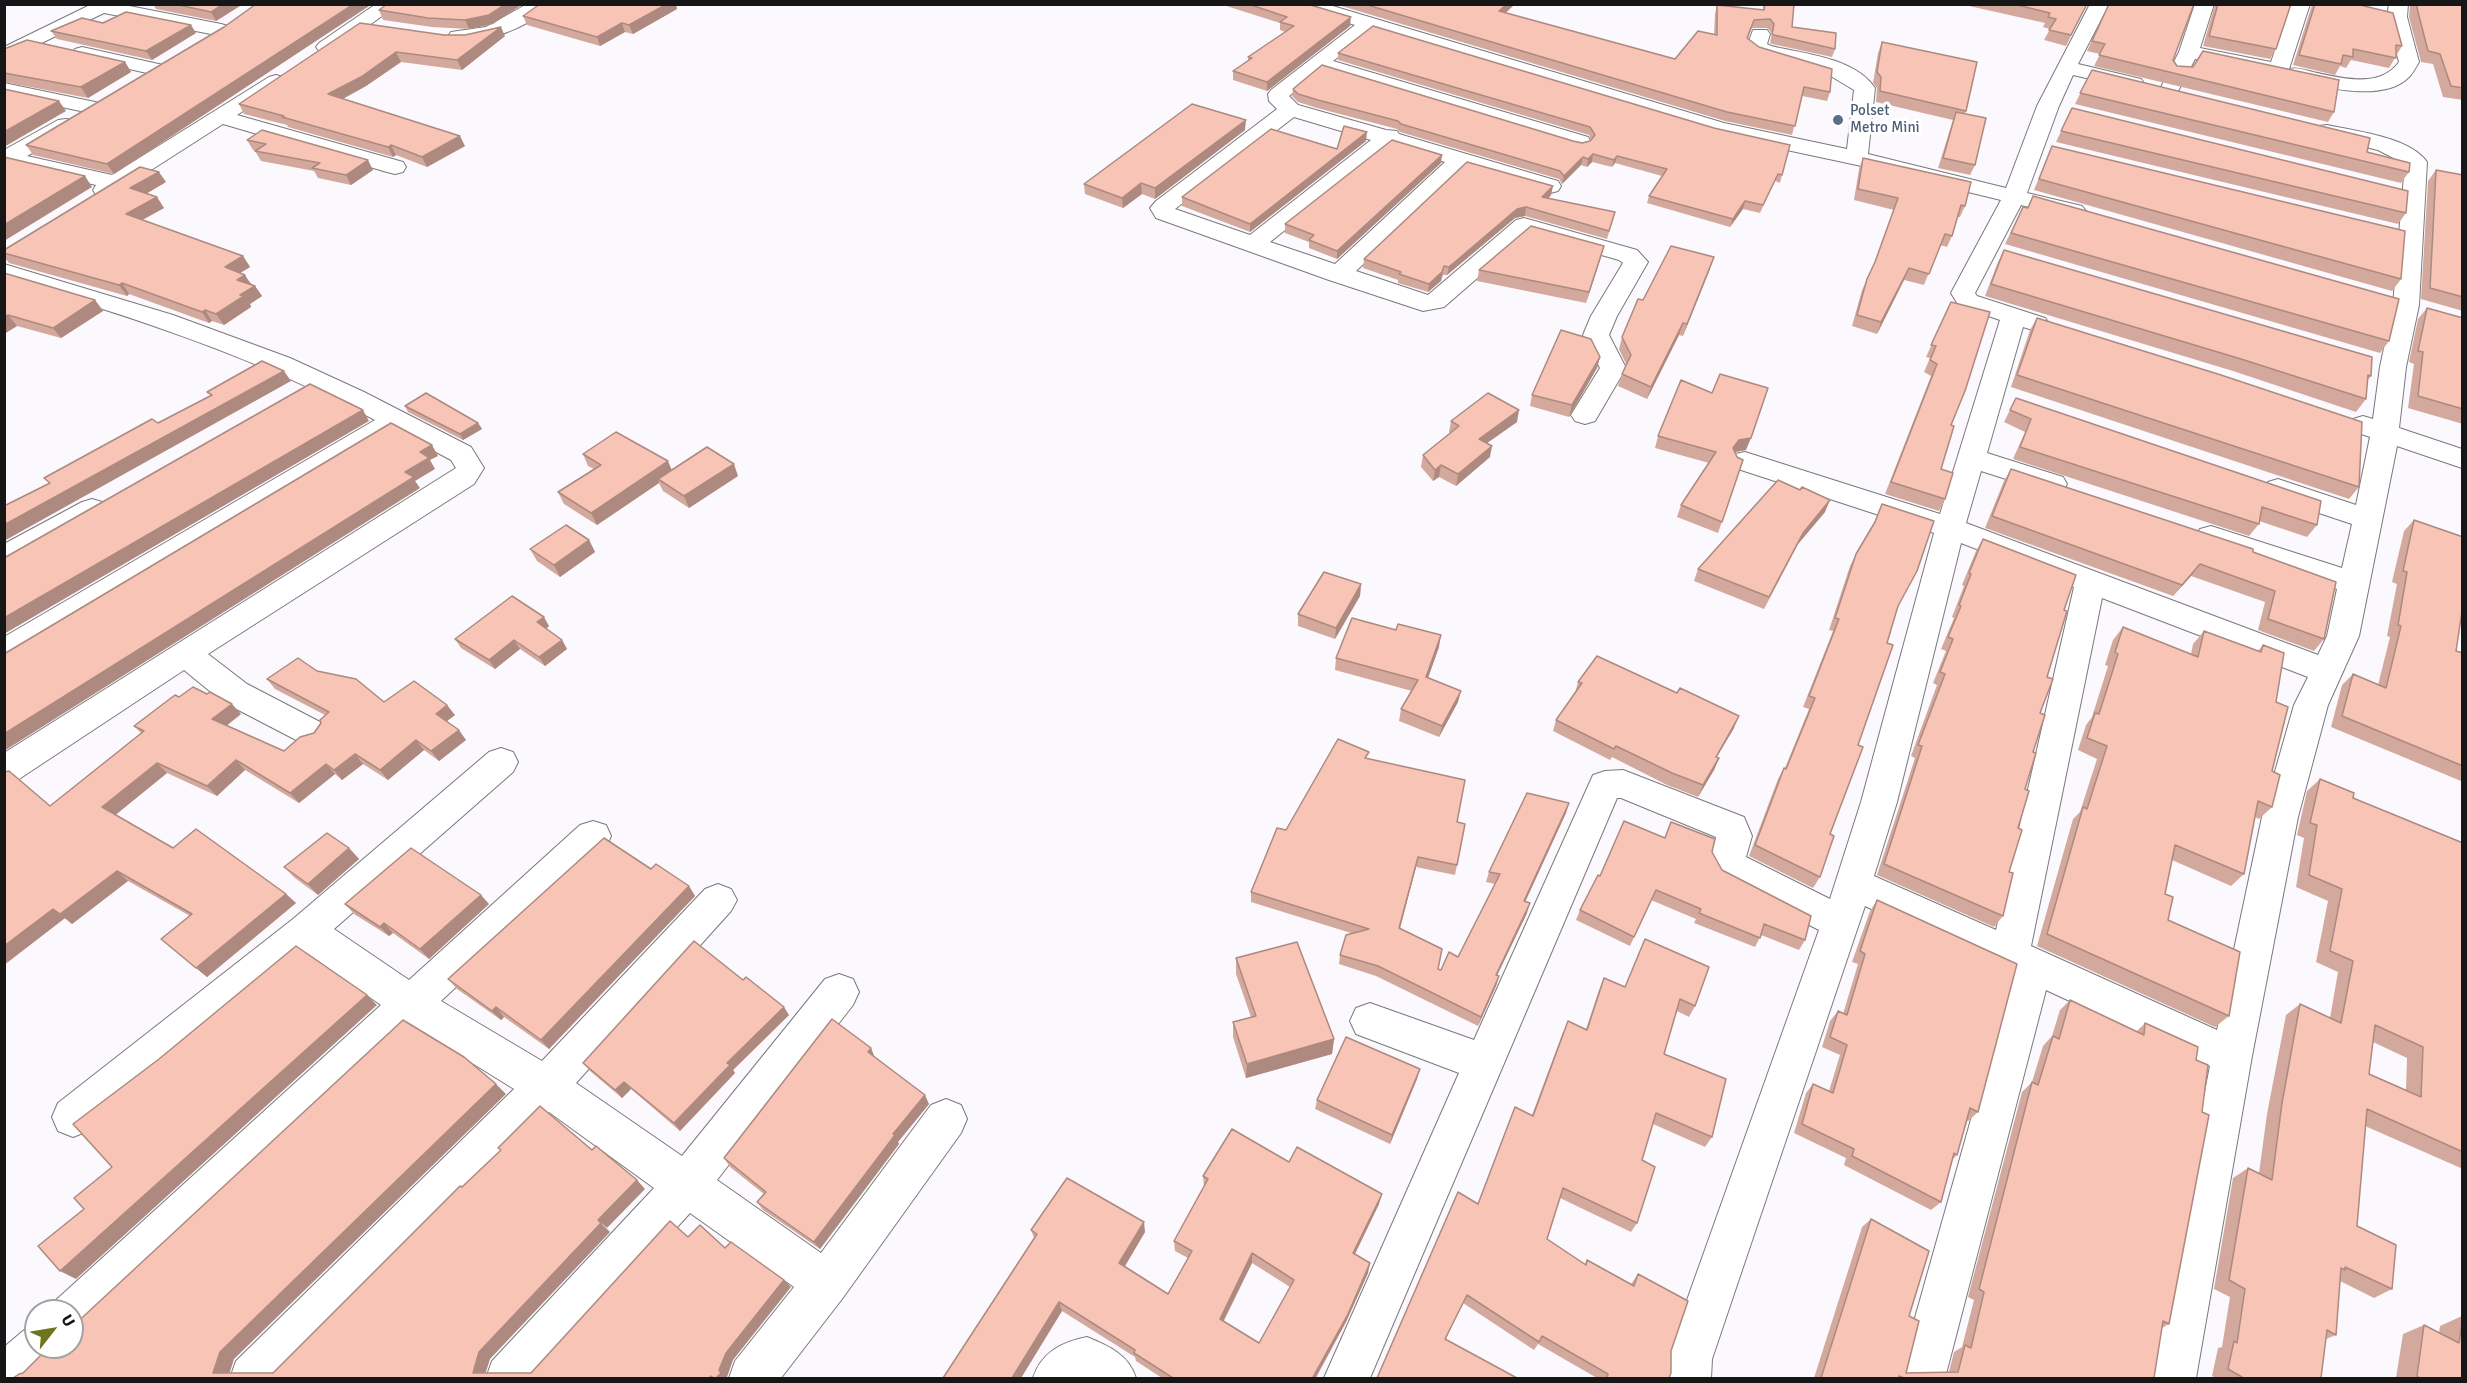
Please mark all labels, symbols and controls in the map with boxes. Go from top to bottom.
place label: Polset Metro Mini [1850,102,1920,137]
marker: Polset Metro Mini [1831,113,1845,127]
north arrow [24,1299,84,1359]
text: U [56,1311,79,1331]

